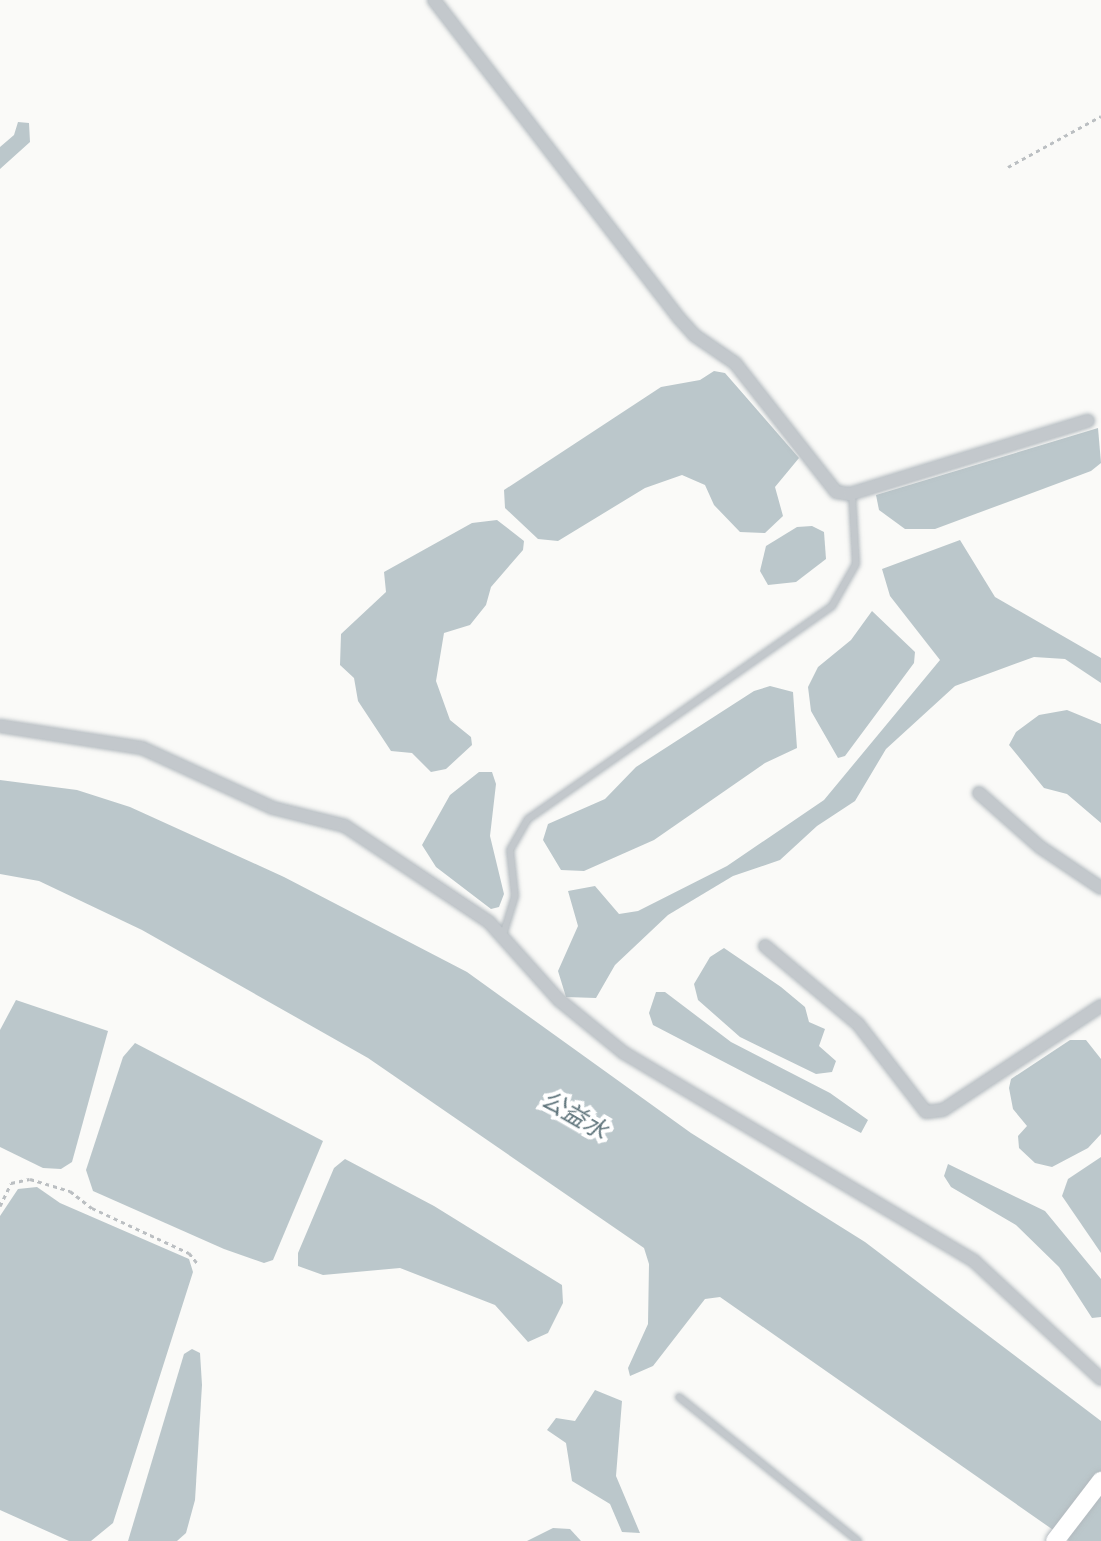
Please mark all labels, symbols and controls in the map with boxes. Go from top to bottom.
water label: 公益水 [536,1086,612,1146]

